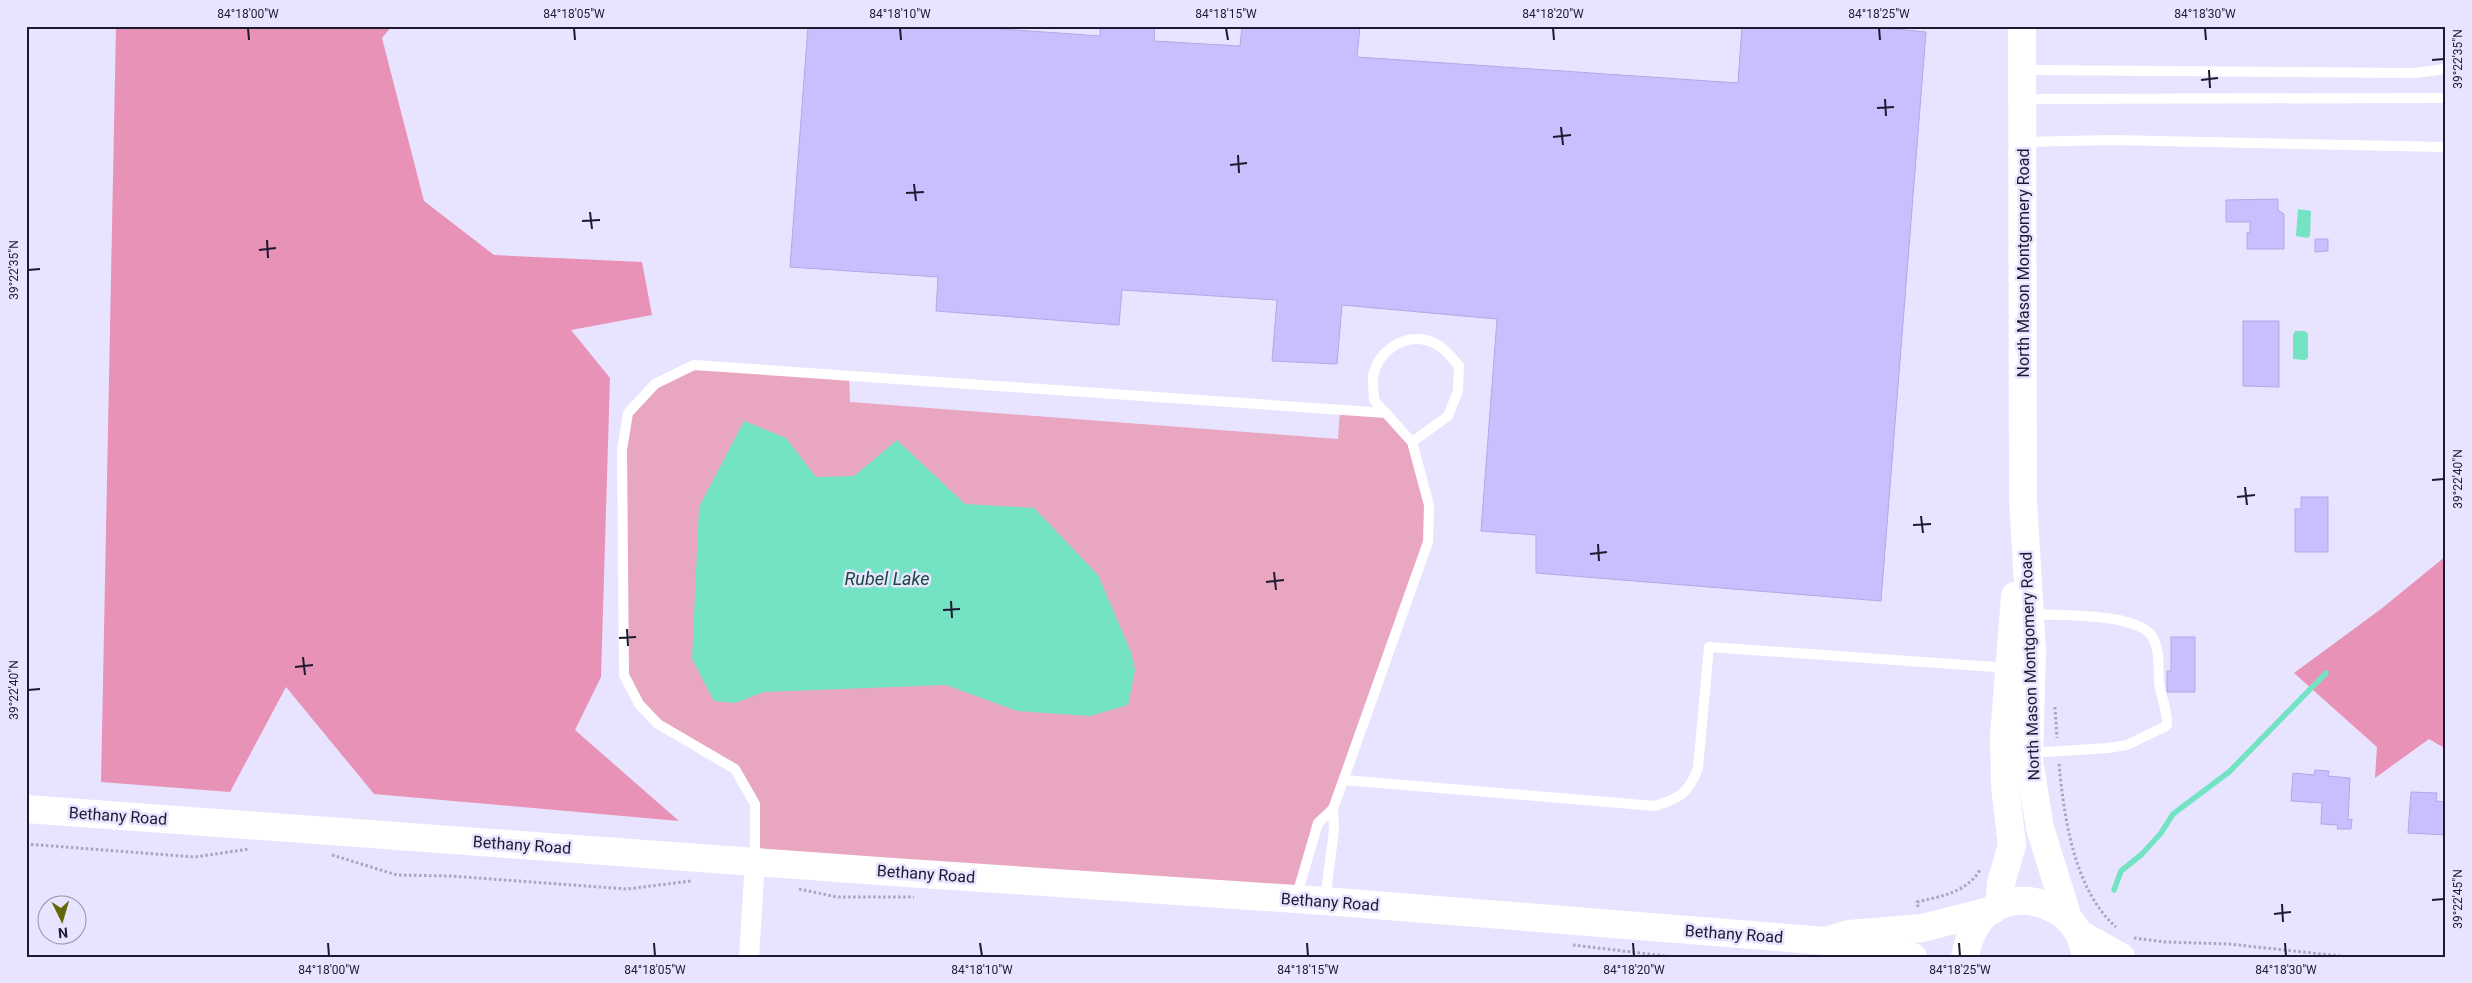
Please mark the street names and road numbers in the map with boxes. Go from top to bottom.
street label: North Mason Montgomery Road [2014,149,2033,377]
street label: North Mason Montgomery Road [2017,551,2043,781]
street label: Bethany Road [68,803,168,829]
street label: Bethany Road [472,832,572,858]
street label: Bethany Road [876,861,976,887]
street label: Bethany Road [1280,889,1380,915]
street label: Bethany Road [1684,921,1784,947]

